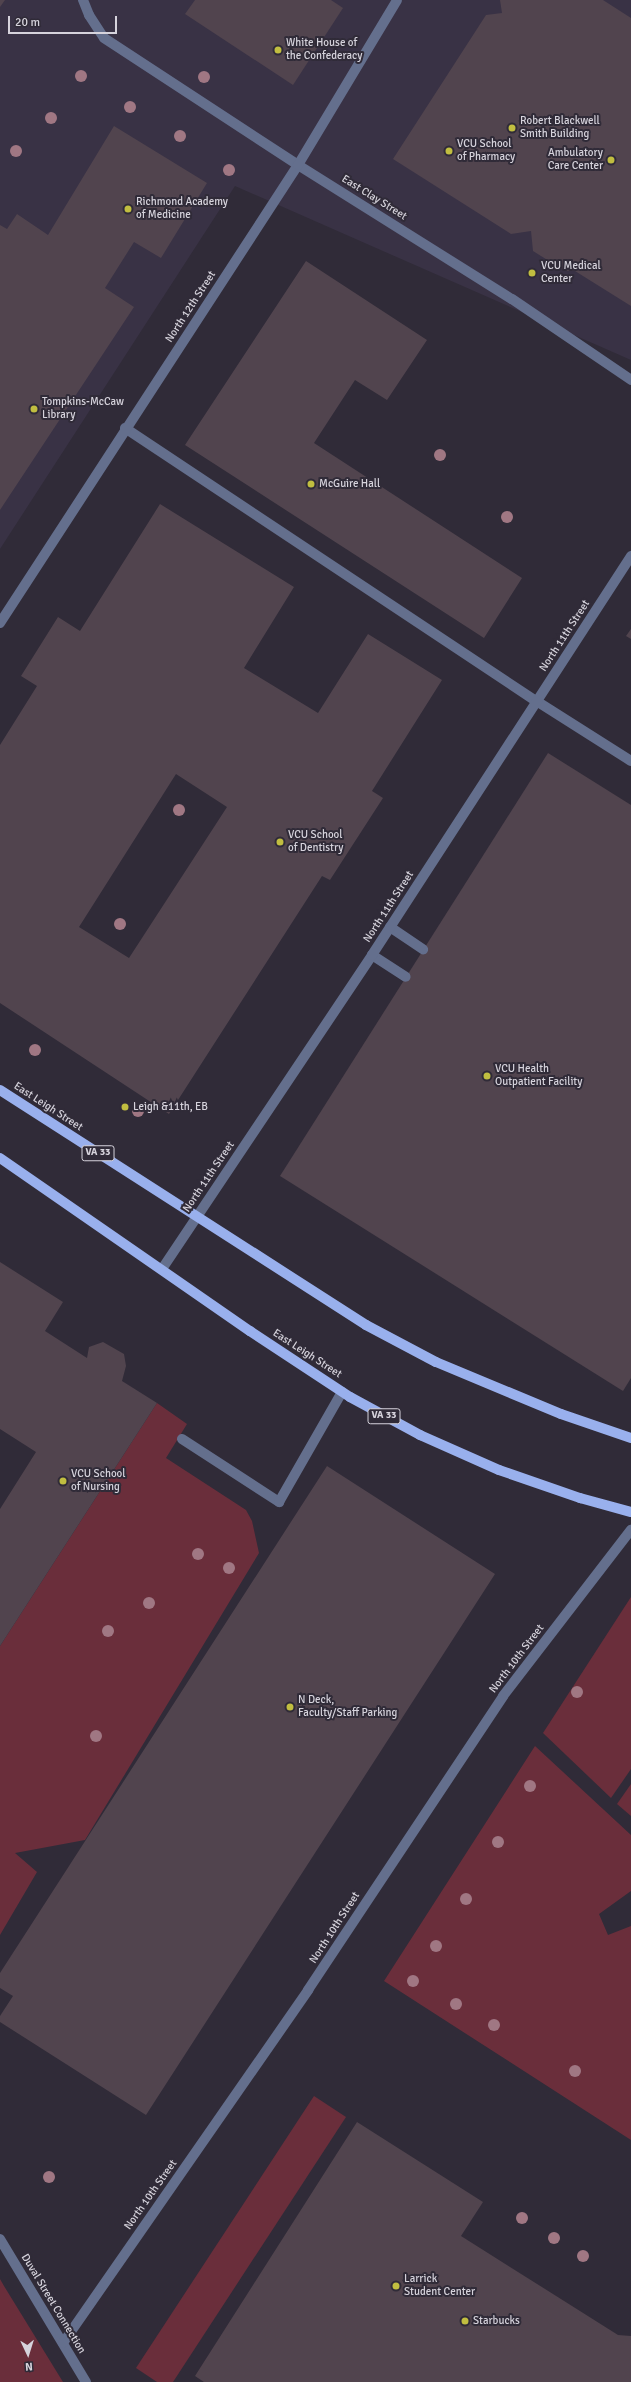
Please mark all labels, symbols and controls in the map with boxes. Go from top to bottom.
scale bar [10,8,119,34]
text: 20 m [15,15,40,30]
place label: White House of the Confederacy [286,37,362,63]
marker: White House of the Confederacy [273,45,283,55]
place label: Robert Blackwell Smith Building [520,115,600,141]
marker: Robert Blackwell Smith Building [507,123,517,133]
place label: VCU School of Pharmacy [457,138,515,164]
marker: VCU School of Pharmacy [444,146,454,156]
place label: Ambulatory Care Center [548,147,603,173]
marker: Ambulatory Care Center [606,155,616,165]
street label: East Clay Street [339,173,409,223]
place label: Richmond Academy of Medicine [136,196,228,222]
marker: Richmond Academy of Medicine [123,204,133,214]
place label: VCU Medical Center [541,260,601,286]
marker: VCU Medical Center [526,267,538,279]
street label: North 12th Street [163,269,219,345]
place label: Tompkins-McCaw Library [42,396,124,422]
marker: Tompkins-McCaw Library [29,404,39,414]
place label: McGuire Hall [319,477,380,491]
marker: McGuire Hall [306,479,316,489]
street label: North 11th Street [537,598,593,674]
place label: VCU School of Dentistry [288,829,343,855]
marker: VCU School of Dentistry [275,837,285,847]
street label: North 11th Street [361,869,417,945]
place label: VCU Health Outpatient Facility [495,1063,582,1089]
marker: VCU Health Outpatient Facility [482,1071,492,1081]
street label: East Leigh Street [11,1080,85,1134]
place label: Leigh &11th, EB [133,1100,208,1114]
marker: Leigh &11th, EB [120,1102,130,1112]
street label: North 11th Street [180,1139,238,1215]
road number: VA 33 [81,1145,115,1161]
street label: East Leigh Street [270,1327,344,1381]
road number: VA 33 [367,1408,401,1424]
place label: VCU School of Nursing [71,1468,126,1494]
marker: VCU School of Nursing [58,1476,68,1486]
street label: North 10th Street [487,1622,547,1696]
place label: N Deck, Faculty/Staff Parking [298,1694,397,1720]
marker: N Deck, Faculty/Staff Parking [285,1702,295,1712]
street label: North 10th Street [307,1890,363,1966]
street label: North 10th Street [122,2157,180,2233]
street label: Duval Street Connection [18,2252,88,2356]
place label: Larrick Student Center [404,2273,475,2299]
marker: Larrick Student Center [391,2281,401,2291]
place label: Starbucks [473,2314,520,2328]
marker: Starbucks [460,2316,470,2326]
north arrow [8,2334,48,2374]
text: N [25,2360,33,2373]

